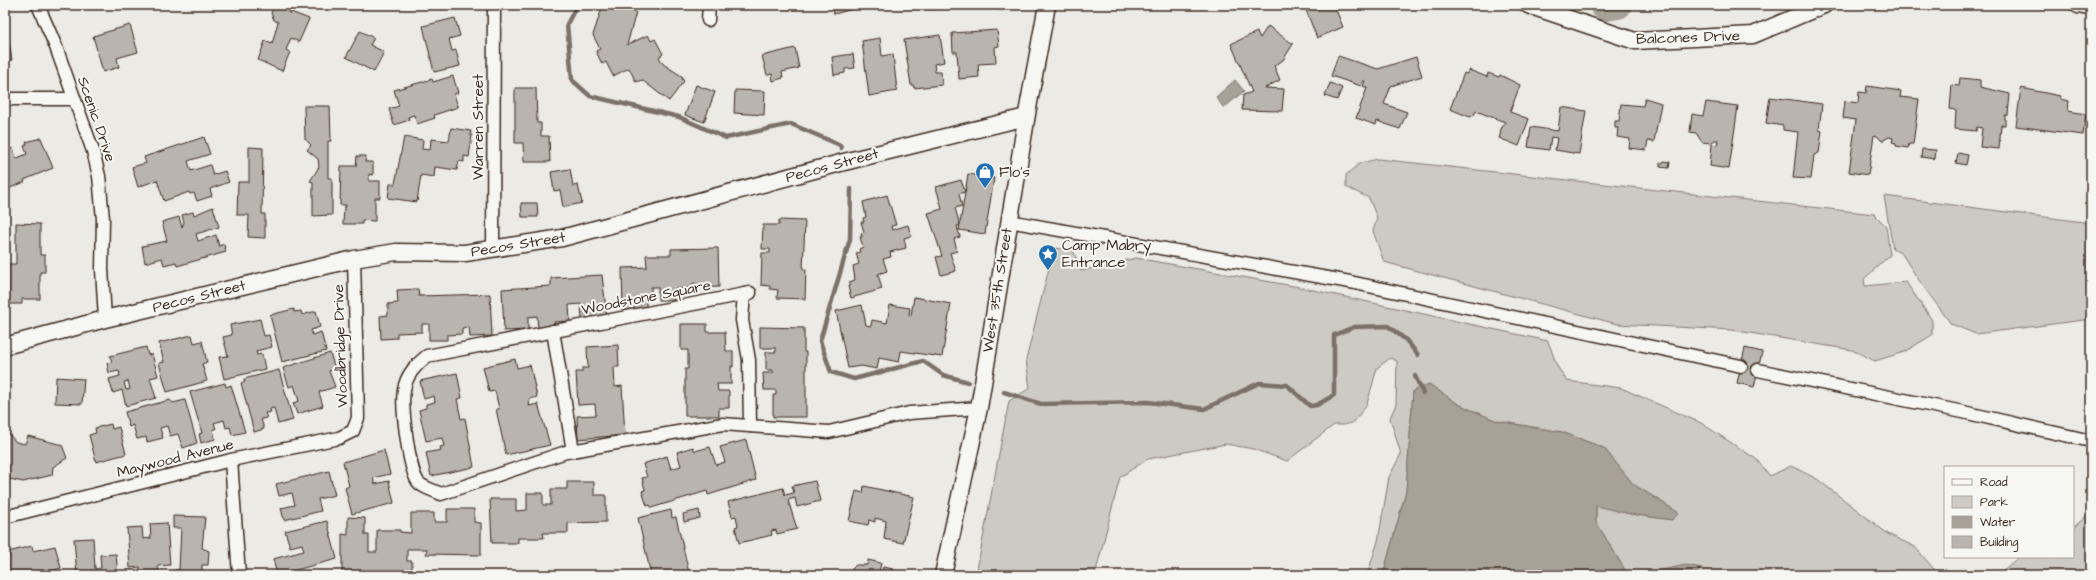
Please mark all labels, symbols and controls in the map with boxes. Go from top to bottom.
street label: Balcones Drive [1636,25,1740,50]
street label: Scenic Drive [72,74,121,165]
street label: Warren Street [468,74,489,180]
street label: Pecos Street [783,143,881,188]
shop icon: Flo's [974,161,996,189]
place label: Flo's [999,162,1031,183]
street label: West 35th Street [977,226,1018,354]
street label: Pecos Street [469,227,567,262]
place label: Camp Mabry Entrance [1062,235,1151,273]
place icon: Camp Mabry Entrance [1037,243,1059,271]
street label: Pecos Street [150,275,248,318]
street label: Woodstone Square [580,275,713,320]
street label: Woodbridge Drive [328,284,354,408]
street label: Maywood Avenue [114,434,236,484]
legend [1944,466,2074,558]
text: Road [1980,474,2008,491]
text: Park [1980,494,2008,511]
text: Water [1980,514,2016,531]
text: Building [1980,534,2018,552]

